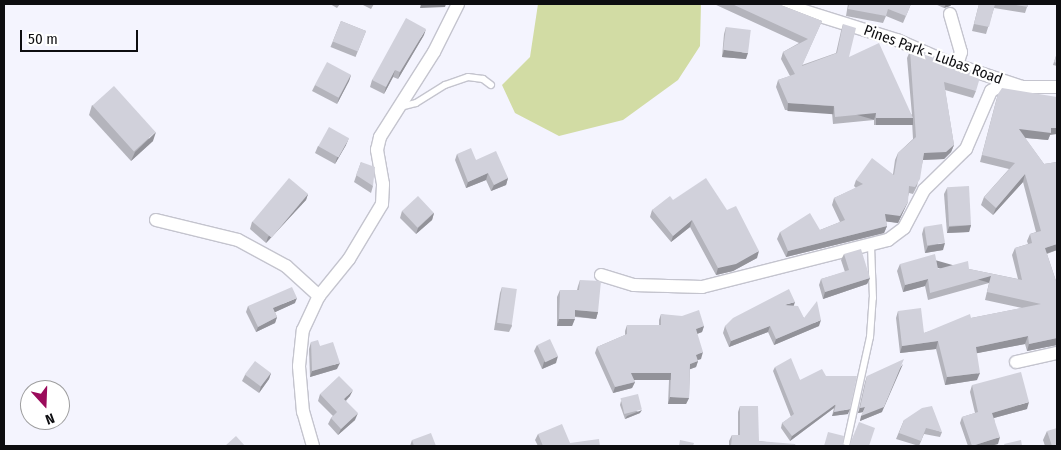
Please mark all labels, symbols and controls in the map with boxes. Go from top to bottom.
scale bar [22,20,140,52]
street label: Pines Park - Lubas Road [861,21,1005,89]
text: 50 m [28,30,58,48]
north arrow [20,380,70,430]
text: N [43,409,57,428]

